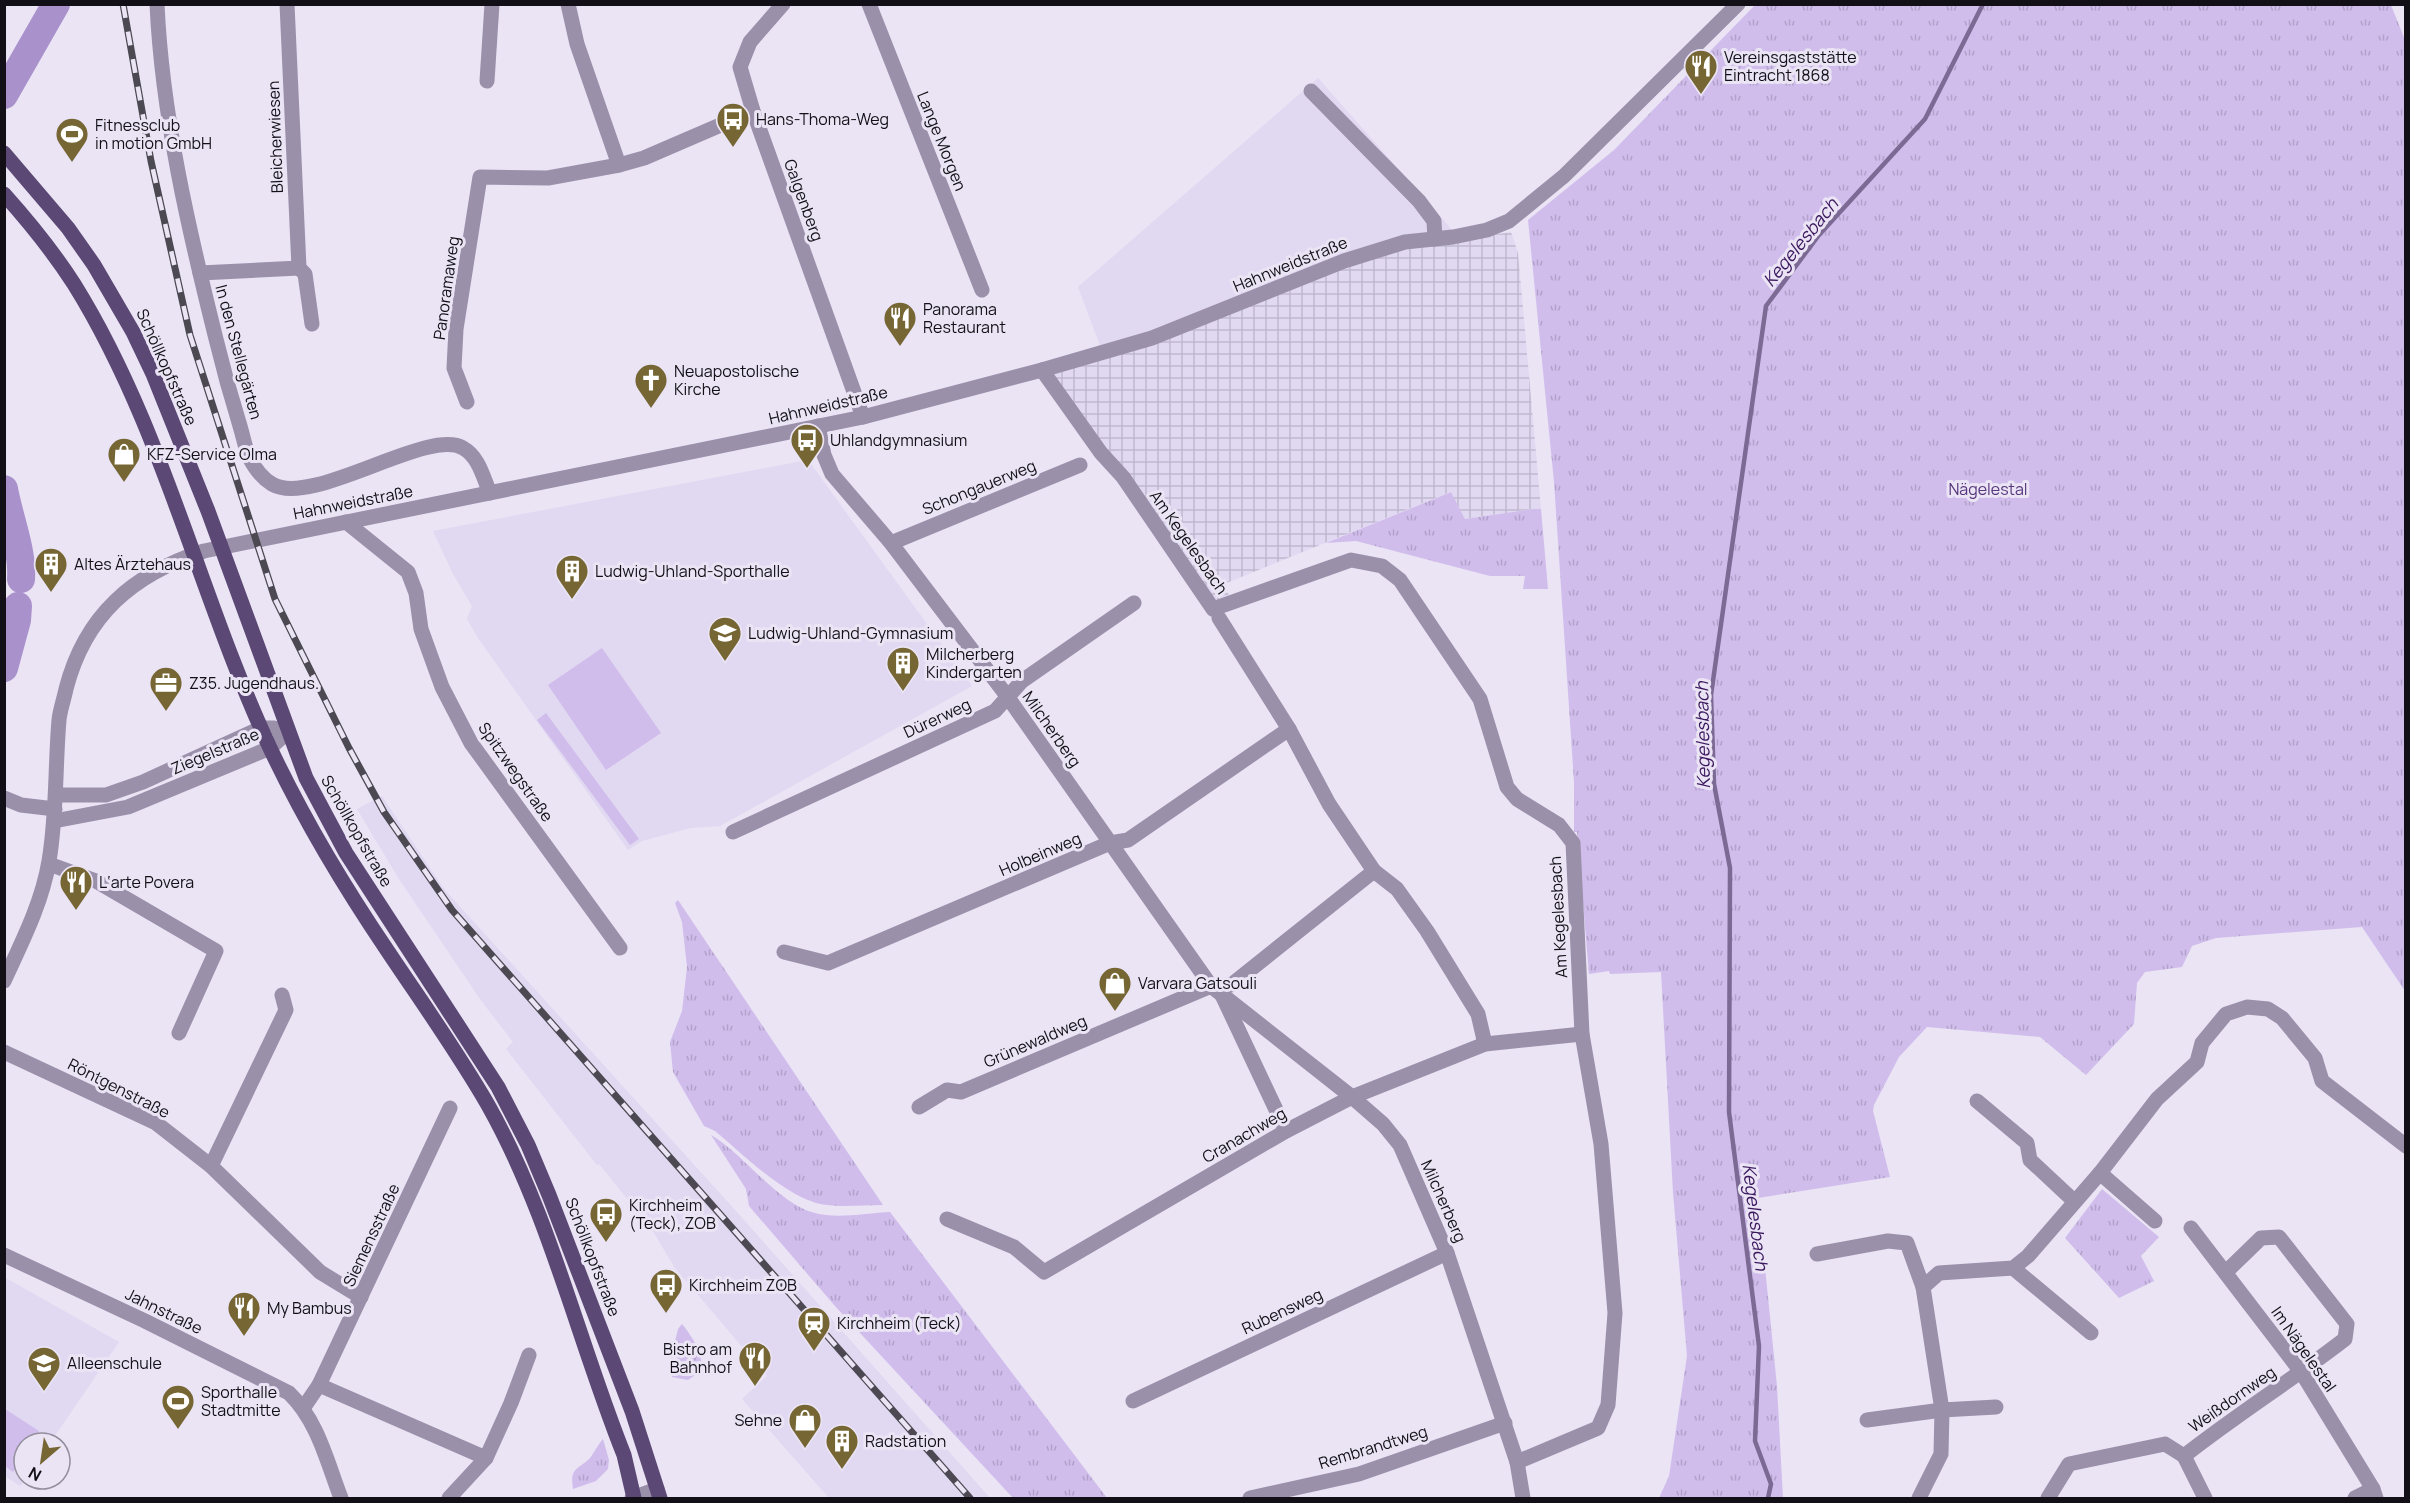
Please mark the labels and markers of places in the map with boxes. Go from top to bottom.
place label: Vereinsgaststätte Eintracht 1868 [1724,46,1857,86]
restaurant icon: Vereinsgaststätte Eintracht 1868 [1683,48,1719,95]
bus stop icon: Hans-Thoma-Weg [715,101,751,148]
place label: Hans-Thoma-Weg [756,108,889,130]
place label: Fitnessclub in motion GmbH [95,114,212,154]
sports icon: Fitnessclub in motion GmbH [54,116,90,163]
place label: Panorama Restaurant [923,298,1006,338]
restaurant icon: Panorama Restaurant [882,300,918,347]
place label: Neuapostolische Kirche [674,360,799,400]
church icon: Neuapostolische Kirche [633,362,669,409]
bus stop icon: Uhlandgymnasium [789,422,825,469]
place label: Uhlandgymnasium [830,429,967,451]
shop icon: KFZ-Service Olma [106,436,142,483]
place label: KFZ-Service Olma [147,443,277,465]
building icon: Altes Ärztehaus [33,546,69,593]
place label: Altes Ärztehaus [74,553,191,575]
building icon: Ludwig-Uhland-Sporthalle [554,553,590,600]
place label: Ludwig-Uhland-Sporthalle [595,560,790,582]
school or university icon: Ludwig-Uhland-Gymnasium [707,615,743,662]
place label: Ludwig-Uhland-Gymnasium [748,622,953,644]
place label: Milcherberg Kindergarten [926,643,1022,683]
building icon: Milcherberg Kindergarten [885,645,921,692]
office icon: Z35. Jugendhaus. [148,665,184,712]
place label: Z35. Jugendhaus. [189,672,319,694]
restaurant icon: L‘arte Povera [58,864,94,911]
place label: L‘arte Povera [99,871,194,893]
shop icon: Varvara Gatsouli [1097,965,1133,1012]
place label: Varvara Gatsouli [1138,972,1257,994]
place label: Kirchheim (Teck), ZOB [629,1194,716,1234]
bus stop icon: Kirchheim (Teck), ZOB [588,1196,624,1243]
bus stop icon: Kirchheim ZOB [648,1267,684,1314]
place label: Kirchheim ZOB [689,1274,797,1296]
restaurant icon: My Bambus [226,1290,262,1337]
place label: My Bambus [267,1297,352,1319]
station icon: Kirchheim (Teck) [796,1305,832,1352]
place label: Kirchheim (Teck) [837,1312,962,1334]
place label: Bistro am Bahnhof [663,1338,732,1378]
restaurant icon: Bistro am Bahnhof [737,1340,773,1387]
school or university icon: Alleenschule [26,1345,62,1392]
place label: Alleenschule [67,1352,162,1374]
place label: Sporthalle Stadtmitte [201,1381,281,1421]
sports icon: Sporthalle Stadtmitte [160,1383,196,1430]
shop icon: Sehne [787,1402,823,1449]
place label: Sehne [734,1409,782,1431]
building icon: Radstation [824,1423,860,1470]
place label: Radstation [865,1430,946,1452]

